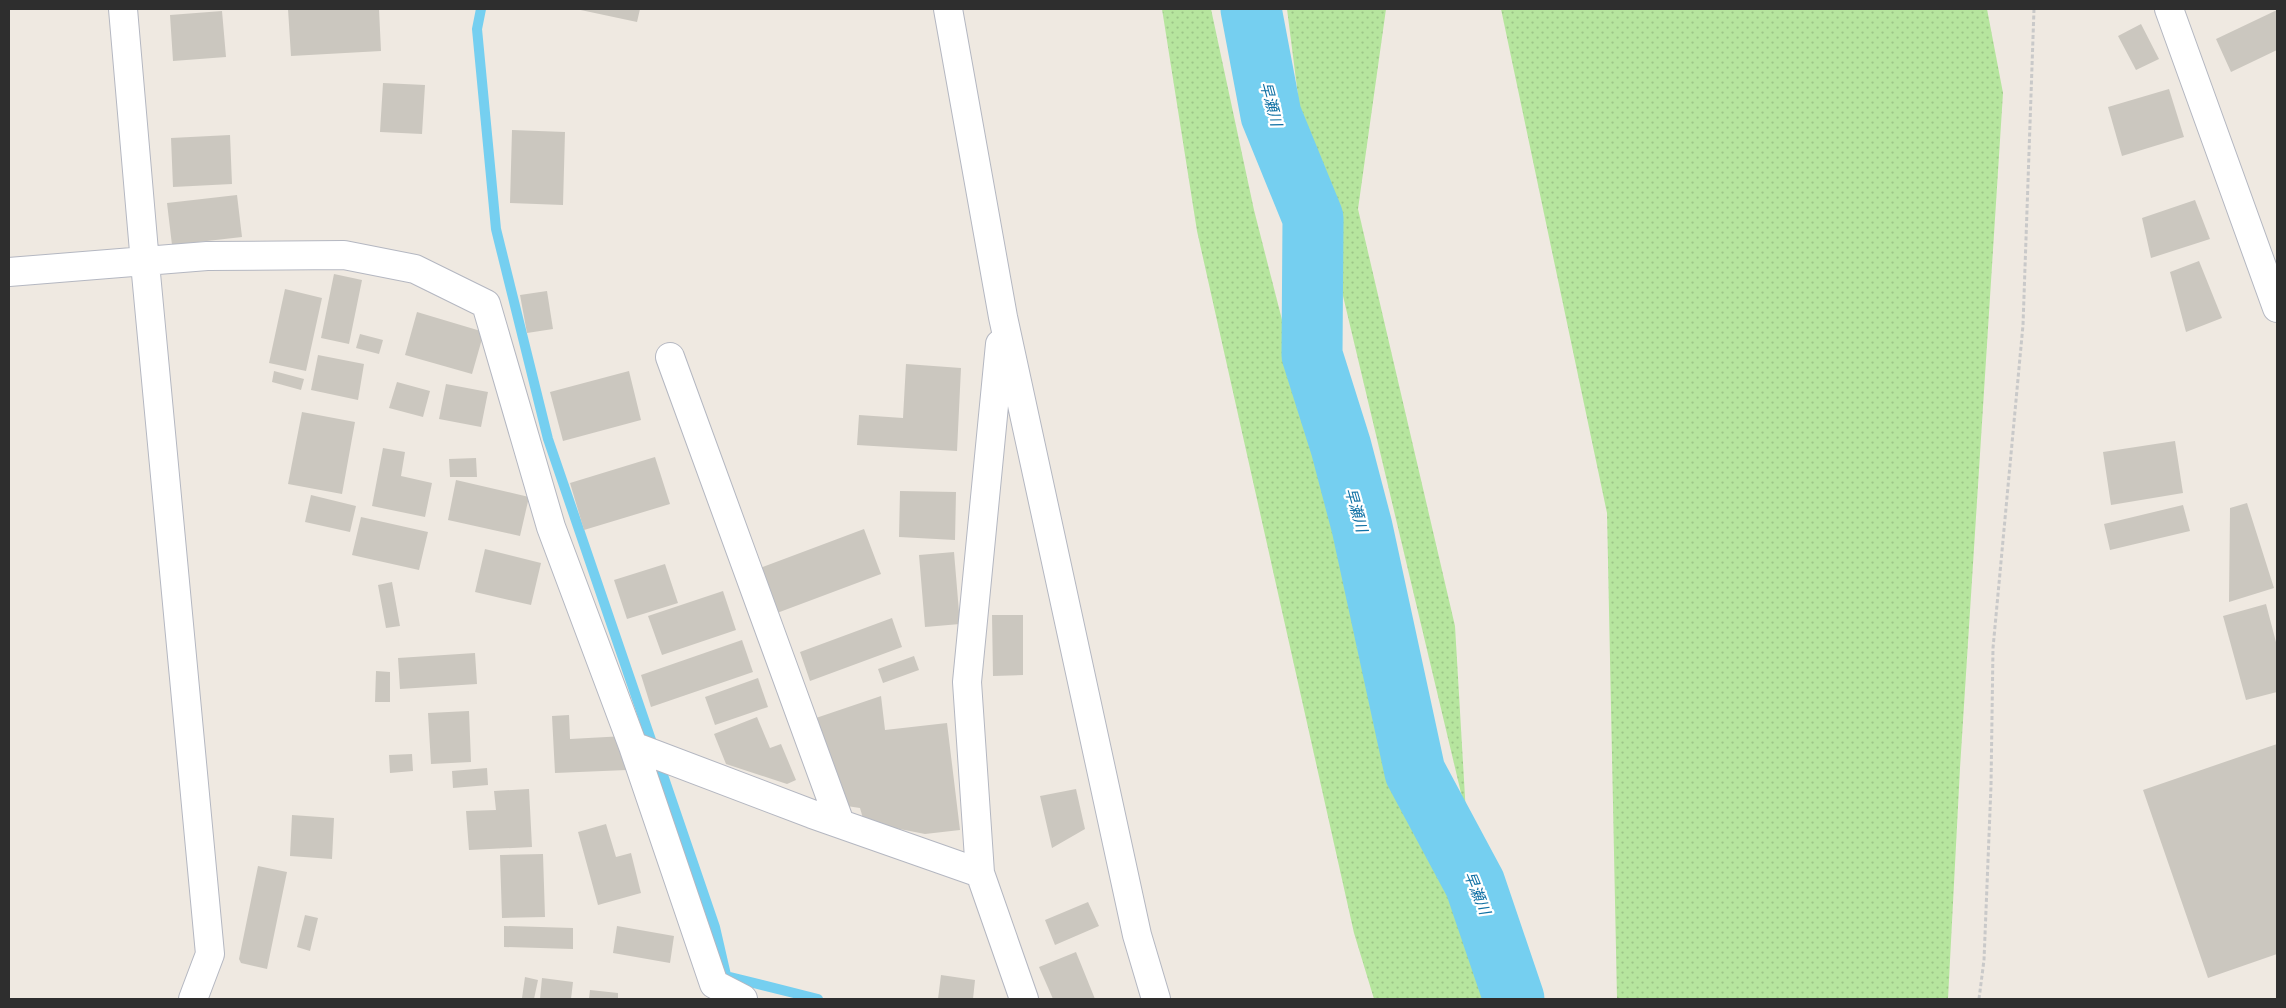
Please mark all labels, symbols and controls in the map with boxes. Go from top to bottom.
water label: 早瀬川 [1257,80,1286,130]
water label: 早瀬川 [1342,486,1371,536]
water label: 早瀬川 [1461,869,1495,919]

